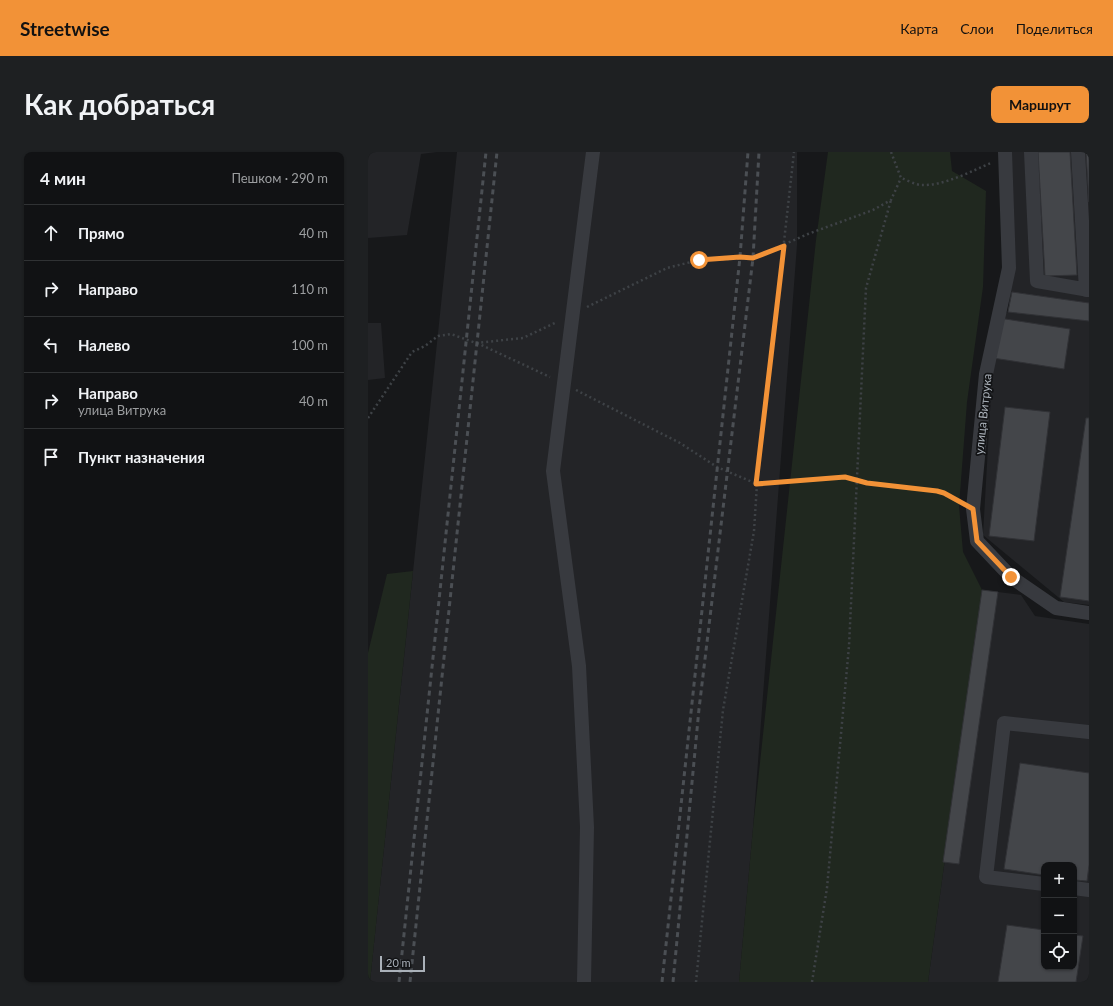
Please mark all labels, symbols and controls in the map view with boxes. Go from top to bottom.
text: Streetwise [20,17,110,40]
text: Карта [900,20,938,37]
text: Слои [960,20,994,37]
text: Поделиться [1016,20,1093,37]
button: Маршрут [991,86,1089,123]
text: Как добраться [24,87,215,121]
text: 4 мин [40,168,86,189]
text: Пешком · 290 m [231,170,328,186]
icon: ahead [40,222,62,244]
text: Прямо [78,224,124,242]
text: 40 m [299,225,328,241]
route start [690,251,708,269]
icon: right [40,278,62,300]
text: Направо [78,280,138,298]
text: 110 m [291,281,328,297]
icon: left [40,334,62,356]
text: Налево [78,336,130,354]
text: 100 m [291,337,328,353]
street label: улица Витрука [971,373,995,455]
text: Направо [78,384,138,402]
icon: right [40,390,62,412]
text: 40 m [299,393,328,409]
text: улица Витрука [78,402,166,418]
icon: arrive [40,446,62,468]
text: Пункт назначения [78,448,205,466]
route end [1002,568,1020,586]
map controls [1041,862,1077,970]
button: + [1041,862,1077,898]
button: − [1041,898,1077,934]
button: locate [1041,934,1077,970]
scale bar [380,954,425,973]
text: 20 m [386,956,411,969]

